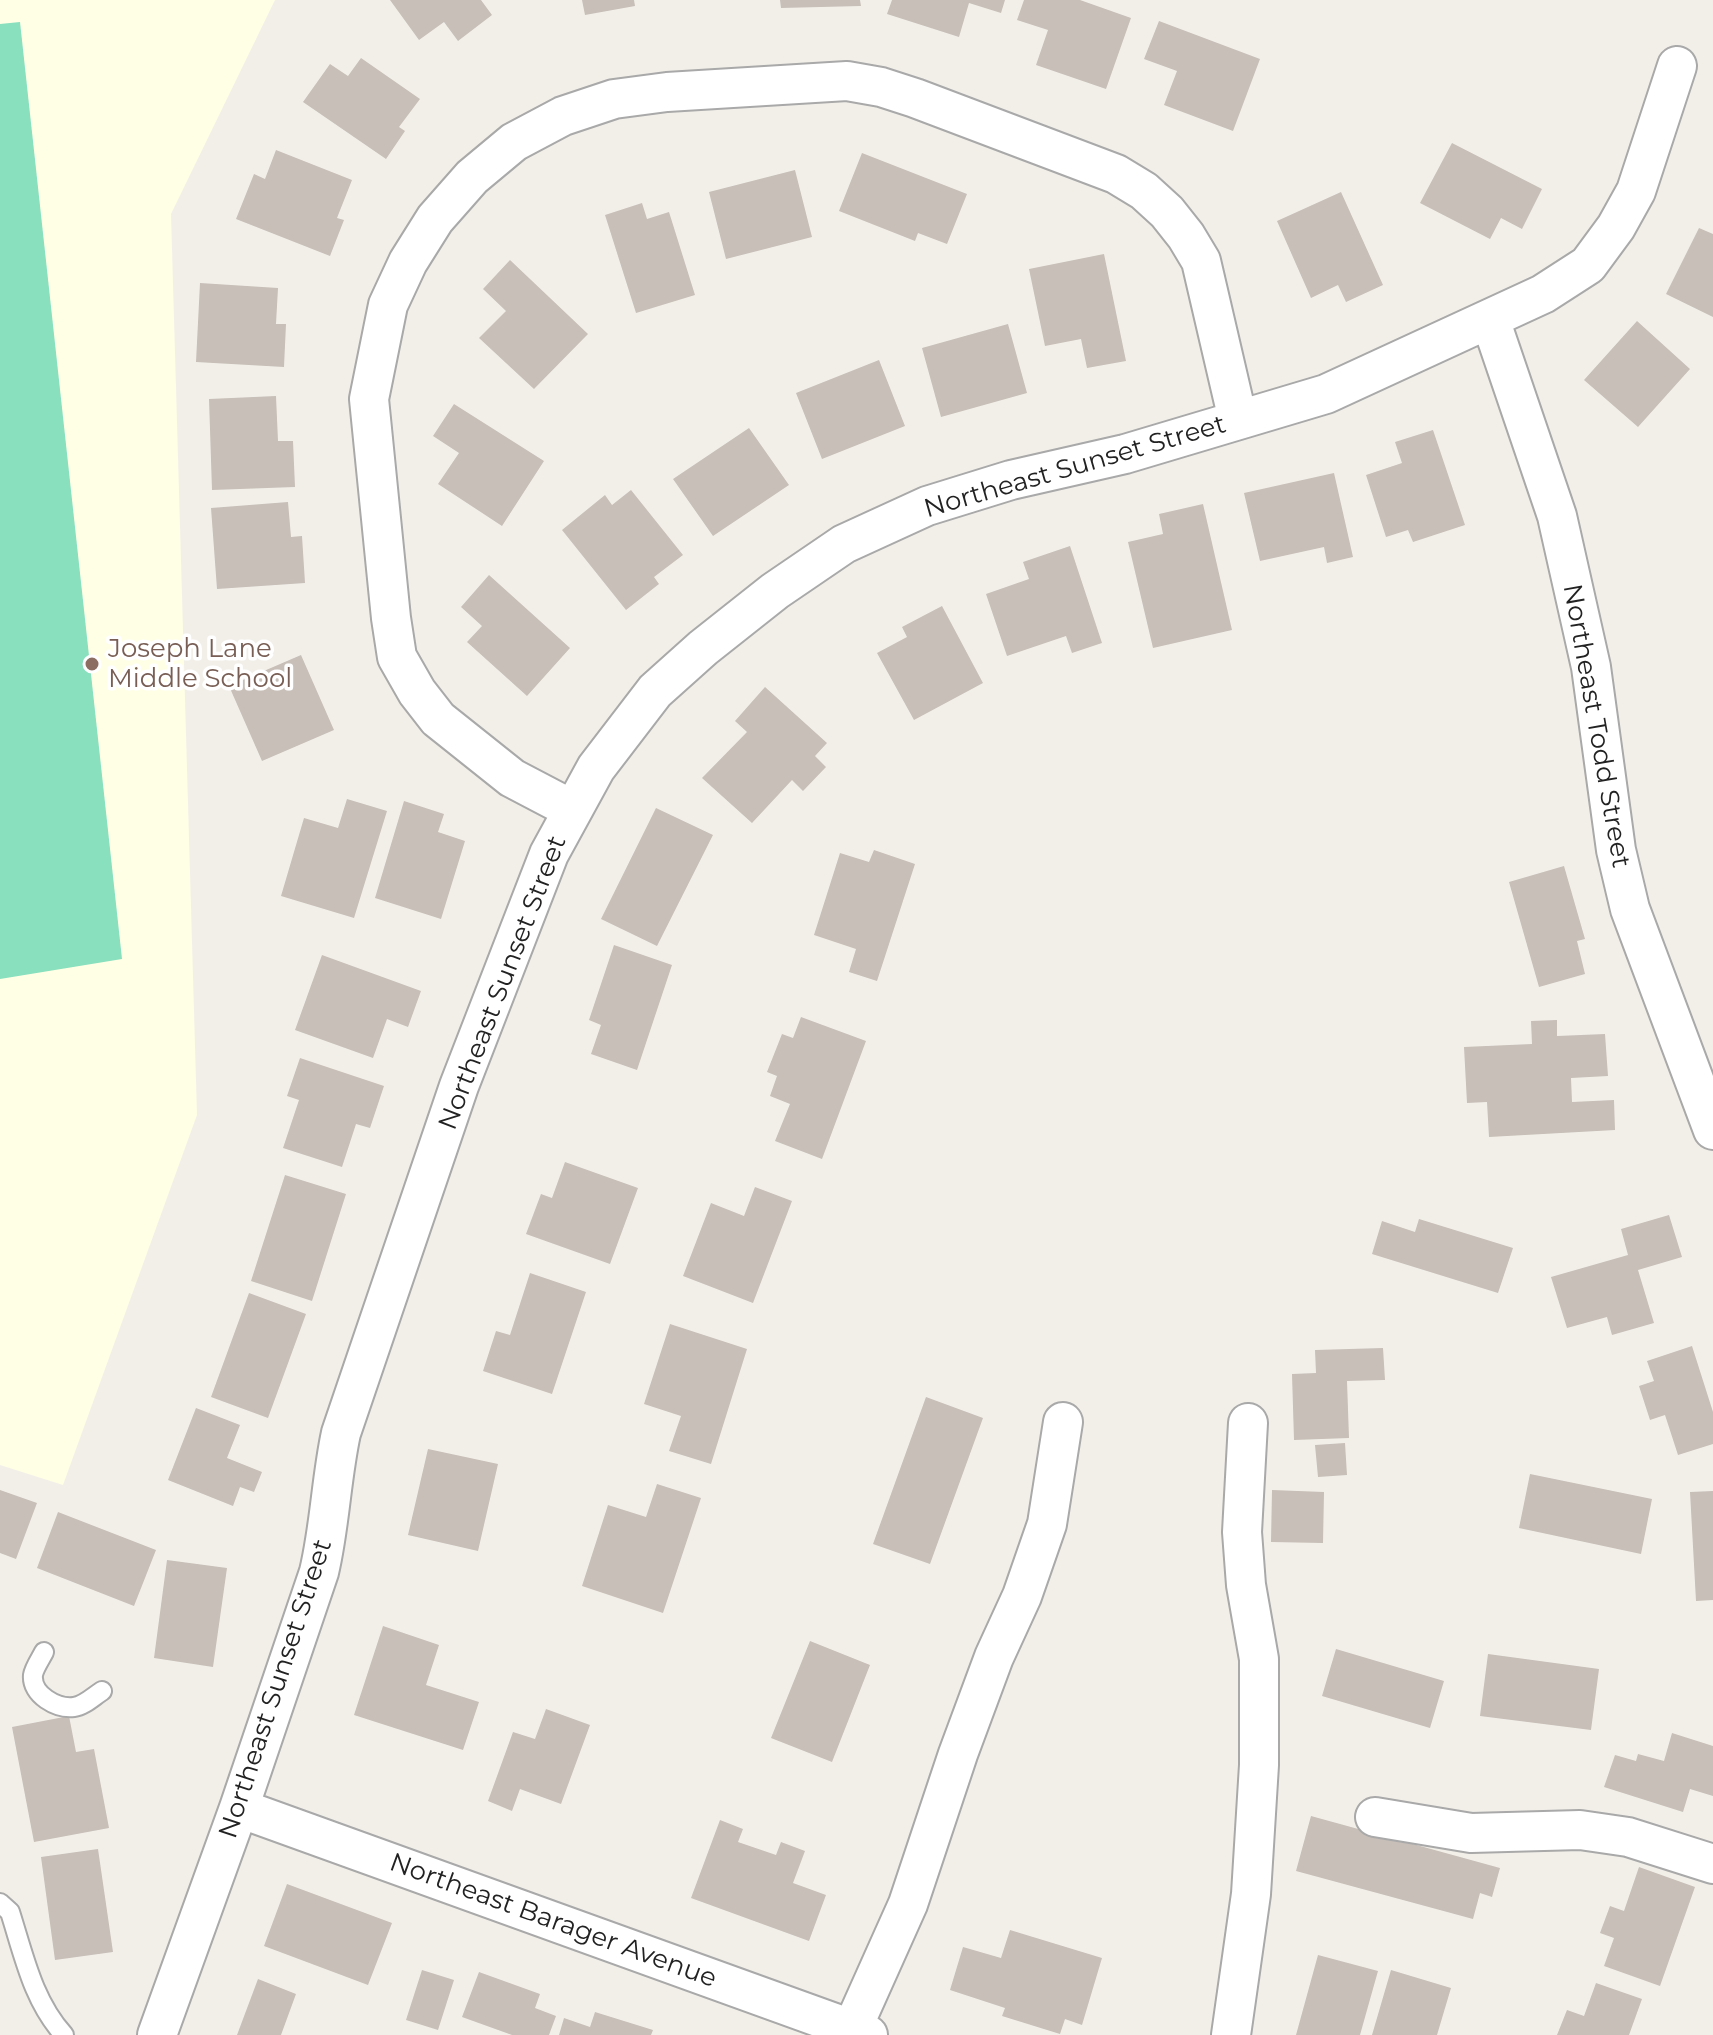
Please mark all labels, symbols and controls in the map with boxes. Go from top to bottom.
street label: Northeast Sunset Street [921,409,1229,525]
street label: Northeast Todd Street [1556,582,1636,870]
place label: Joseph Lane Middle School [108,633,292,694]
marker: Joseph Lane Middle School [83,655,101,673]
street label: Northeast Sunset Street [432,832,574,1134]
street label: Northeast Sunset Street [213,1536,339,1842]
street label: Northeast Barager Avenue [385,1847,721,1995]

